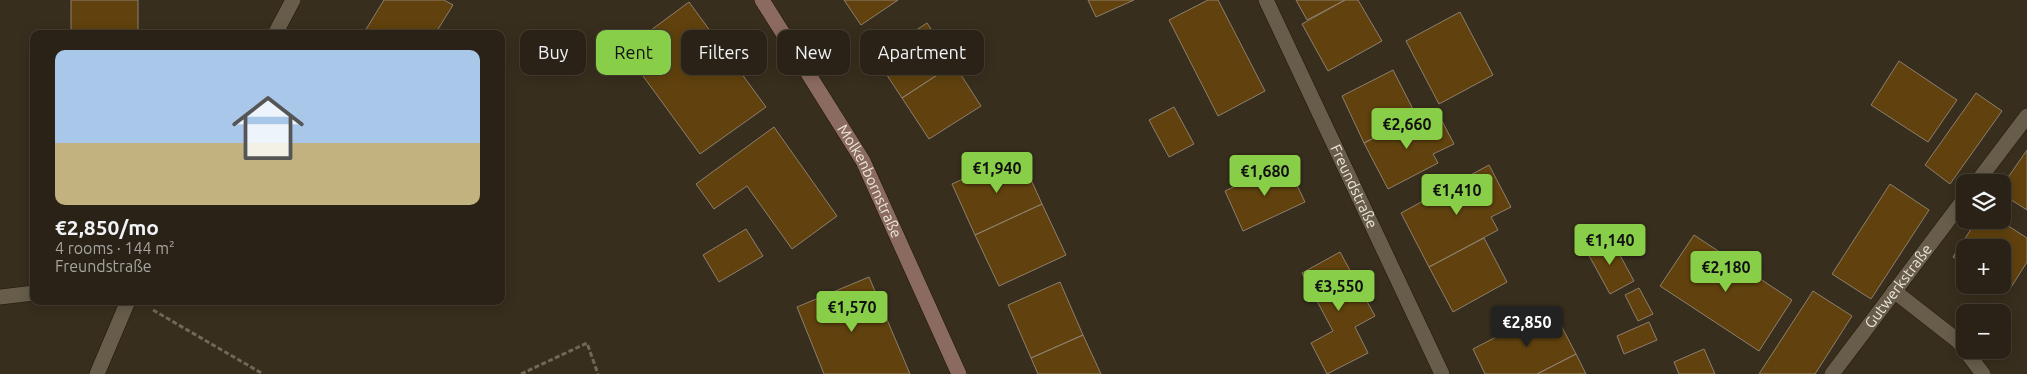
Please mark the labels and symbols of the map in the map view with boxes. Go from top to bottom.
pin: €2,660 [1366,108,1448,150]
street label: Molkenbornstraße [834,121,905,240]
street label: Freundstraße [1327,142,1381,231]
pin: €1,940 [956,152,1038,194]
pin: €1,680 [1224,154,1306,197]
pin: €1,410 [1416,174,1498,216]
pin: €1,140 [1569,224,1651,266]
street label: Gutwerkstraße [1861,241,1935,331]
pin: €2,180 [1685,250,1767,293]
pin: €3,550 [1298,270,1380,312]
pin: €1,570 [811,290,893,333]
pin: €2,850 [1486,306,1568,348]

